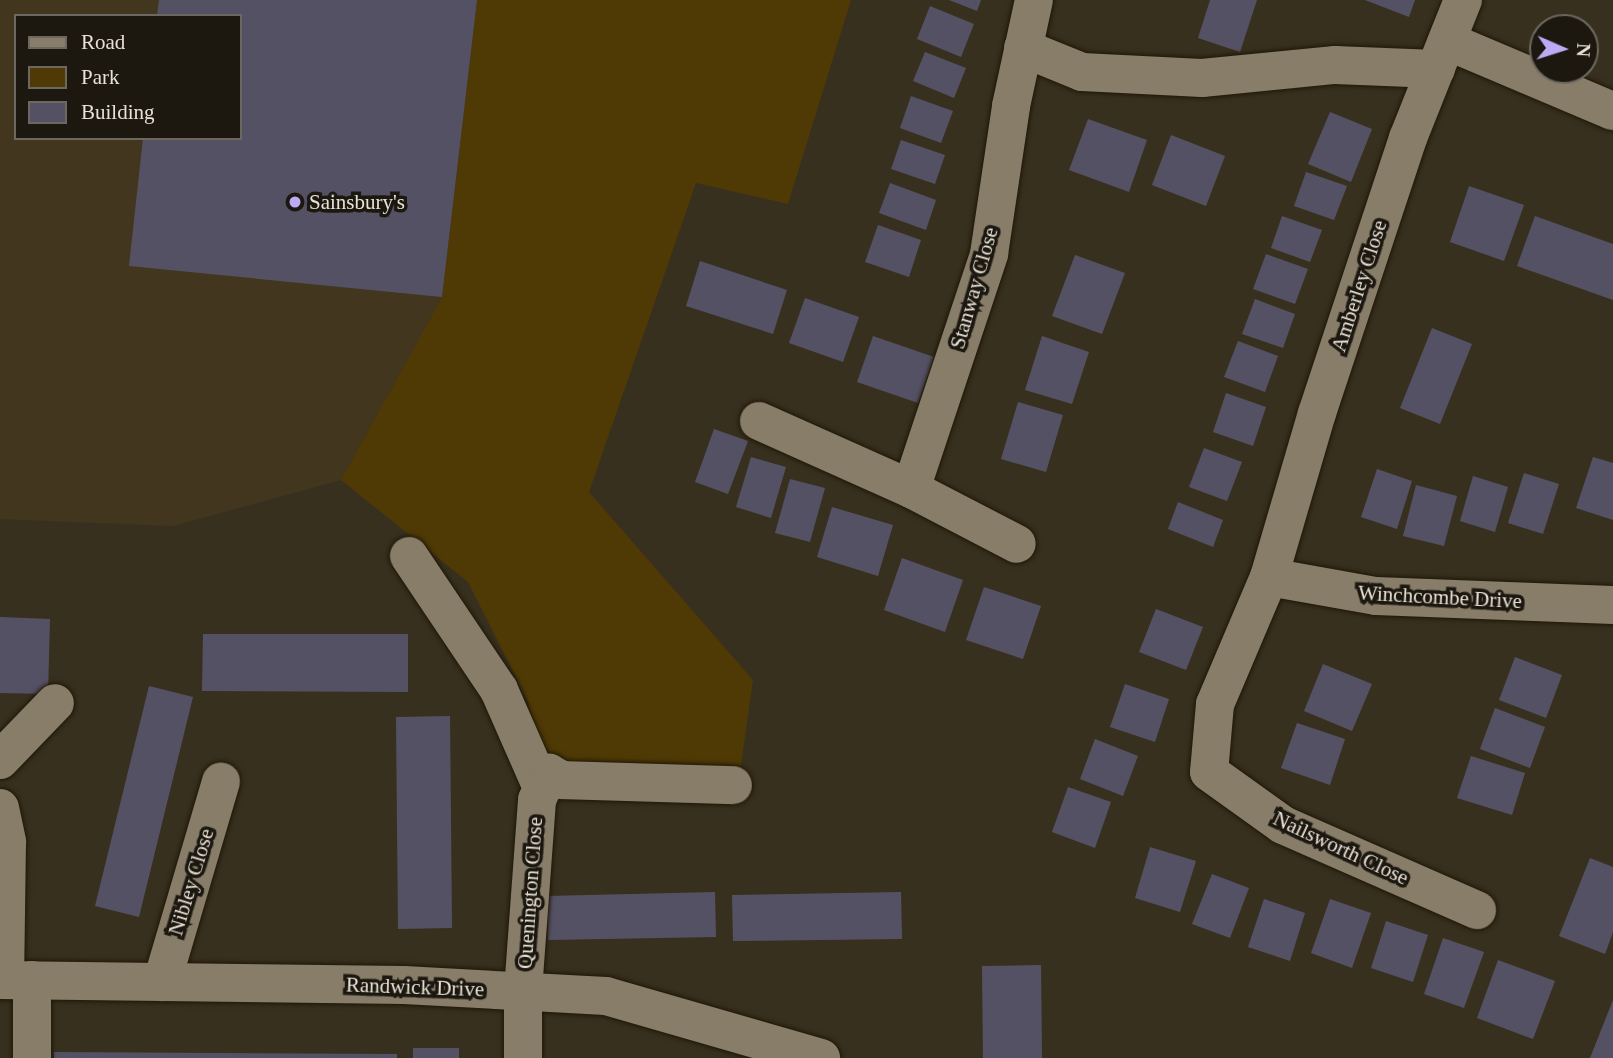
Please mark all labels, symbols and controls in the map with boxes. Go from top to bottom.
legend [14,14,242,140]
north arrow [1529,14,1599,84]
text: Road [81,30,125,54]
text: N [1573,43,1594,57]
text: Park [81,65,120,89]
text: Building [81,100,155,124]
place label: Sainsbury's [309,189,405,215]
marker: Sainsbury's [287,194,303,210]
street label: Amberley Close [1326,217,1392,355]
street label: Stanway Close [945,224,1003,352]
street label: Winchcombe Drive [1357,580,1523,614]
street label: Nailsworth Close [1269,806,1413,890]
street label: Quenington Close [512,816,548,970]
street label: Nibley Close [163,826,219,938]
street label: Randwick Drive [345,972,485,1002]

